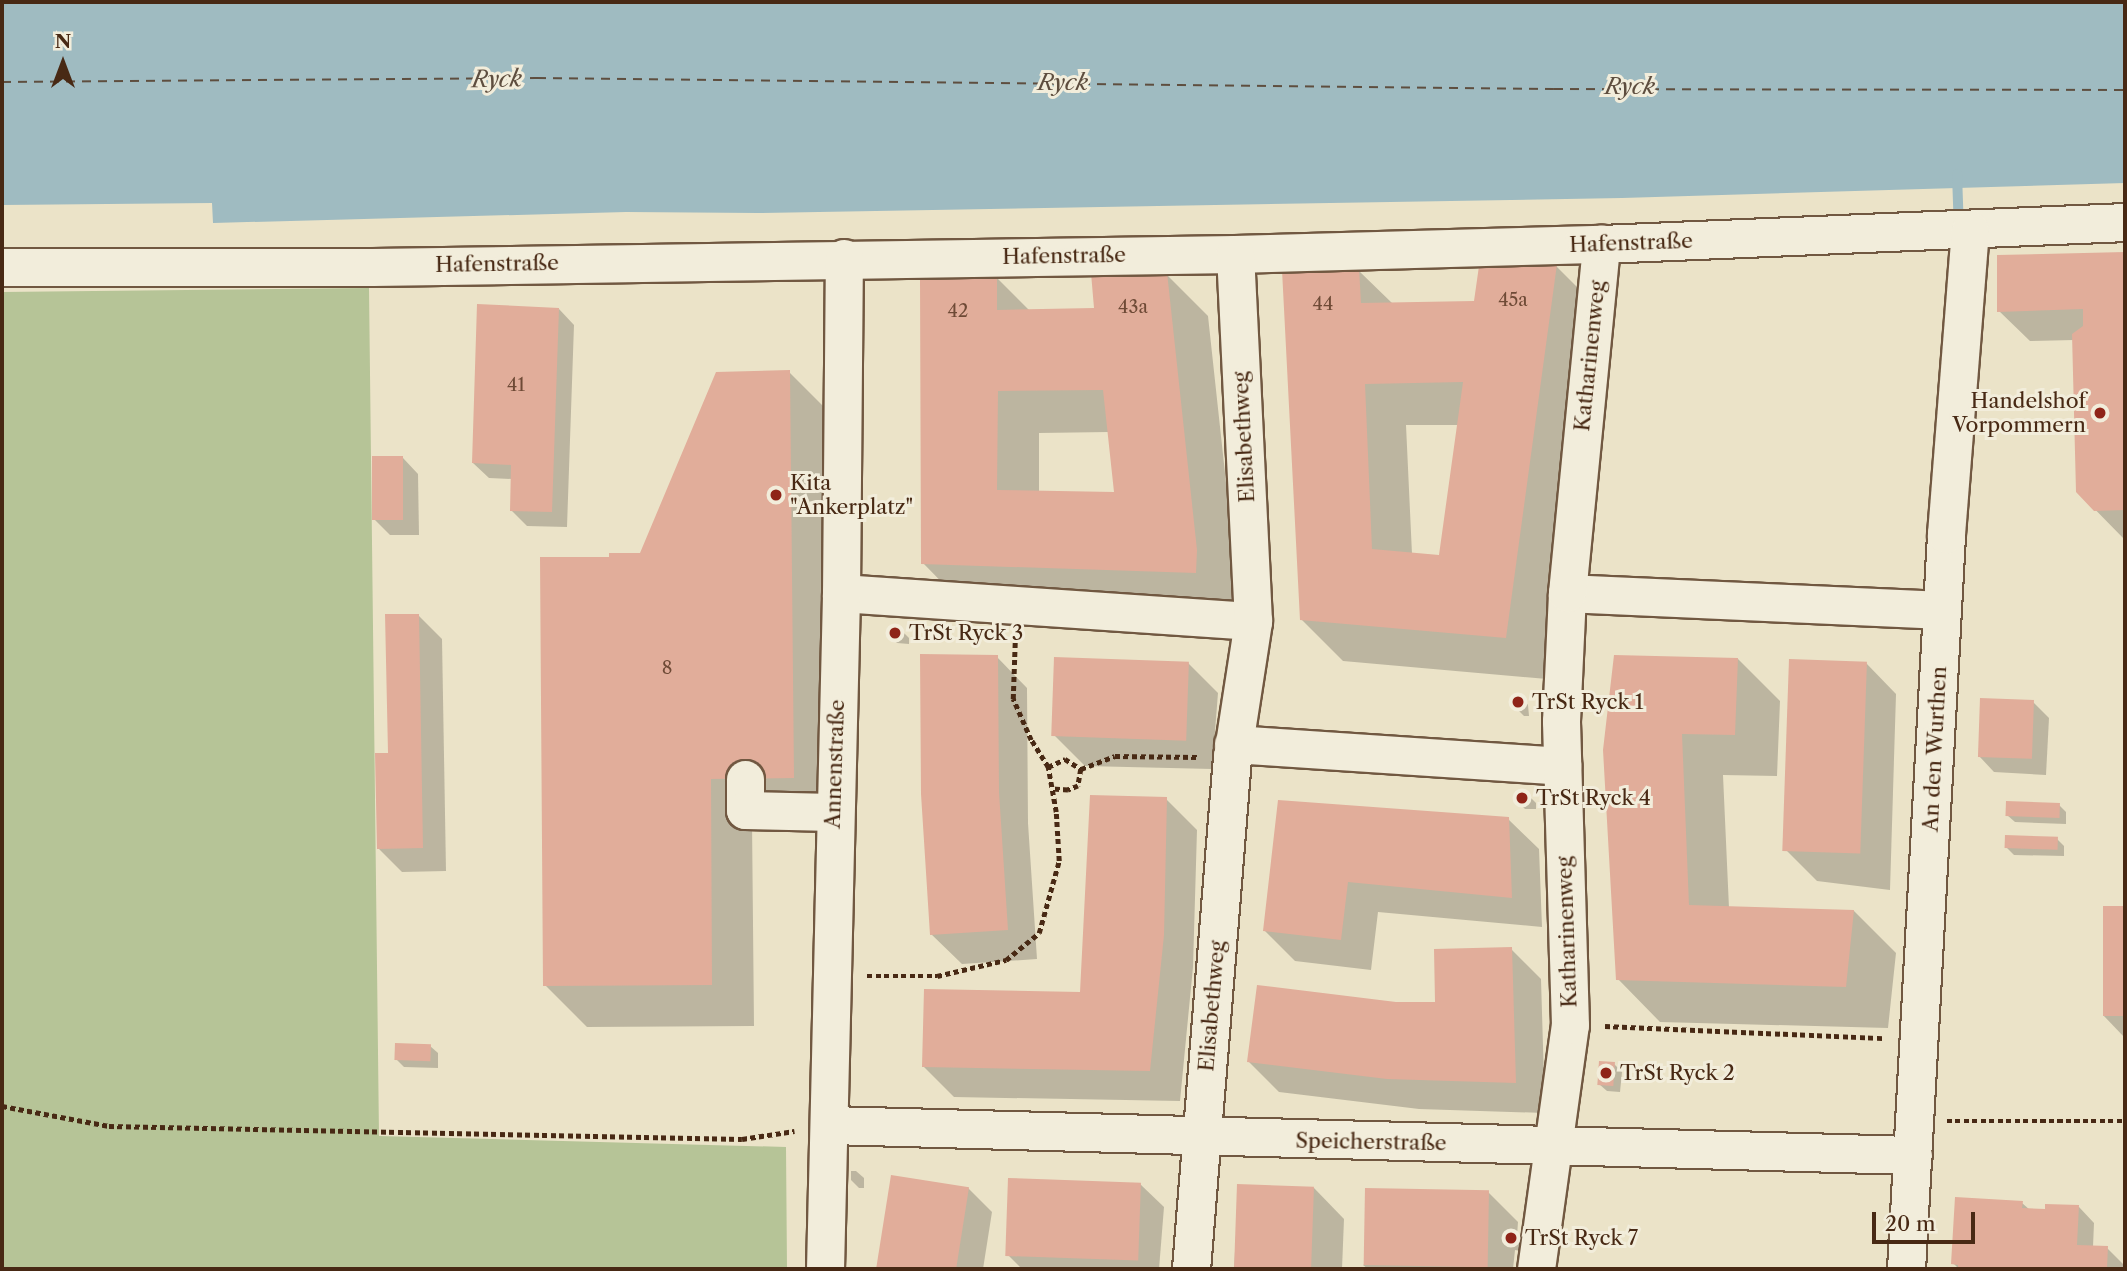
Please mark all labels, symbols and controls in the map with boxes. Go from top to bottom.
north arrow [28,28,98,98]
text: N [55,30,71,53]
water label: Ryck [472,65,522,93]
water label: Ryck [1038,68,1088,96]
water label: Ryck [1605,72,1655,100]
street label: Hafenstraße [1569,228,1693,258]
street label: Hafenstraße [1002,242,1126,270]
street label: Hafenstraße [435,250,559,278]
street label: Katharinenweg [1570,279,1610,433]
house number: 45a [1498,289,1528,311]
house number: 44 [1313,293,1333,315]
house number: 43a [1118,296,1148,318]
house number: 42 [948,300,968,322]
street label: Elisabethweg [1228,371,1260,503]
house number: 41 [507,374,525,396]
place label: Handelshof Vorpommern [1952,388,2086,438]
marker: Handelshof Vorpommern [2092,405,2108,421]
place label: Kita "Ankerplatz" [790,470,913,520]
marker: Kita "Ankerplatz" [768,487,784,503]
place label: TrSt Ryck 3 [909,620,1024,646]
marker: TrSt Ryck 3 [887,625,903,641]
house number: 8 [662,657,672,679]
street label: An den Wurthen [1918,665,1952,833]
place label: TrSt Ryck 1 [1532,689,1644,715]
marker: TrSt Ryck 1 [1510,694,1526,710]
street label: Annenstraße [820,699,850,829]
place label: TrSt Ryck 4 [1536,785,1651,811]
marker: TrSt Ryck 4 [1514,790,1530,806]
street label: Katharinenweg [1552,856,1582,1008]
street label: Elisabethweg [1194,939,1230,1073]
place label: TrSt Ryck 2 [1620,1060,1735,1086]
marker: TrSt Ryck 2 [1598,1065,1614,1081]
street label: Speicherstraße [1295,1128,1447,1156]
scale bar [1875,1198,1978,1242]
text: 20 m [1885,1211,1936,1236]
place label: TrSt Ryck 7 [1525,1225,1639,1251]
marker: TrSt Ryck 7 [1503,1230,1519,1246]

